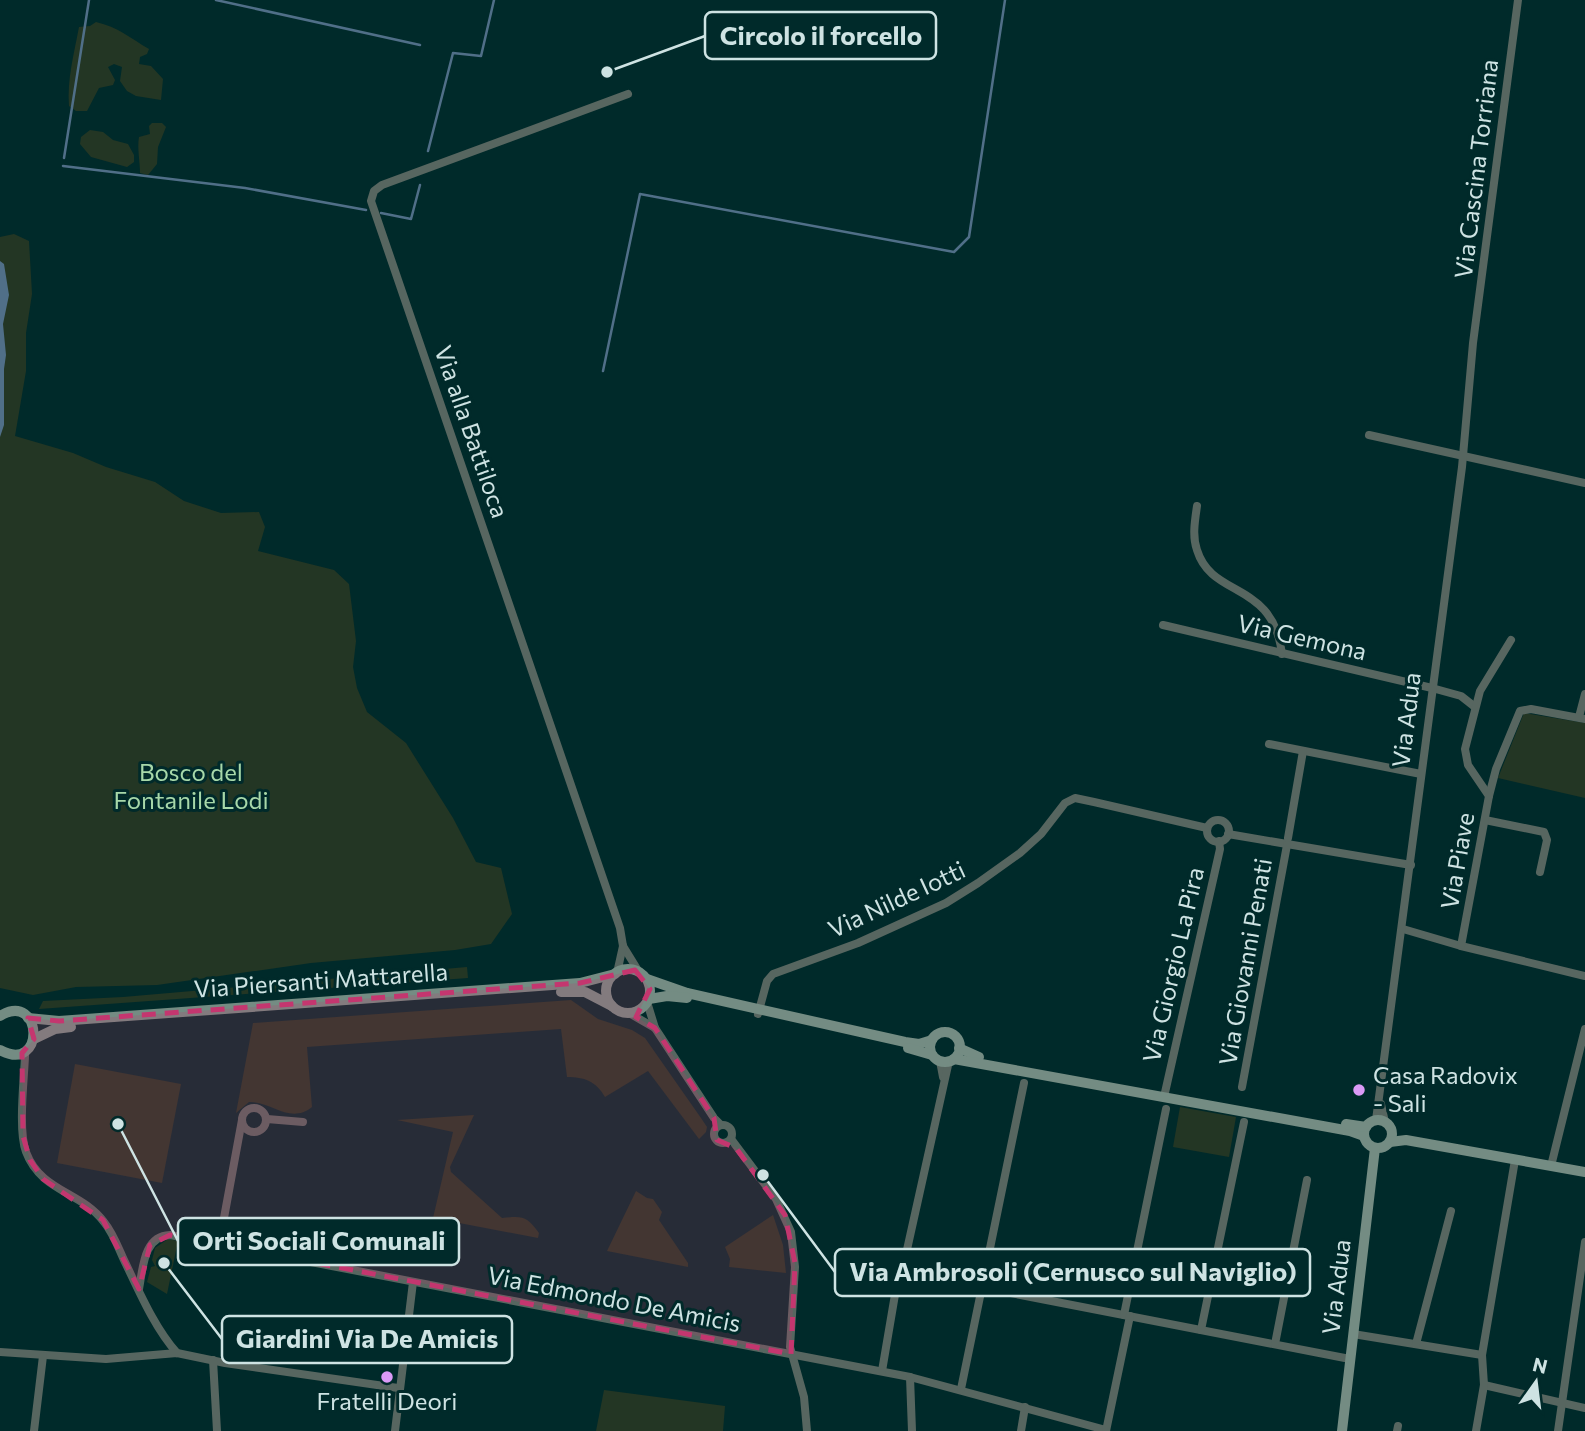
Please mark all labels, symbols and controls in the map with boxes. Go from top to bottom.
callout: Circolo il forcello [705,12,936,59]
text: Circolo il forcello [720,19,922,50]
street label: Via Cascina Torriana [1448,58,1503,280]
street label: Via alla Battiloca [429,341,516,522]
street label: Via Gemona [1235,608,1370,665]
street label: Via Adua [1385,671,1426,769]
park label: Bosco del Fontanile Lodi [113,757,269,814]
street label: Via Piave [1434,810,1479,911]
street label: Via Nilde Iotti [823,854,970,943]
street label: Via Giovanni Penati [1212,856,1277,1068]
street label: Via Giorgio La Pira [1136,864,1209,1065]
street label: Via Piersanti Mattarella [193,956,449,1003]
place label: Casa Radovix - Sali [1373,1060,1518,1117]
marker: Casa Radovix - Sali [1351,1082,1367,1098]
callout: Orti Sociali Comunali [178,1218,459,1265]
text: Orti Sociali Comunali [193,1224,445,1255]
street label: Via Adua [1315,1238,1356,1336]
callout: Via Ambrosoli (Cernusco sul Naviglio) [835,1249,1310,1296]
text: Via Ambrosoli (Cernusco sul Naviglio) [849,1255,1297,1286]
street label: Via Edmondo De Amicis [485,1260,743,1337]
callout: Giardini Via De Amicis [222,1316,512,1363]
text: Giardini Via De Amicis [236,1322,498,1353]
north arrow [1501,1347,1571,1417]
text: N [1531,1352,1550,1378]
marker: Fratelli Deori [379,1369,395,1385]
place label: Fratelli Deori [316,1386,458,1415]

